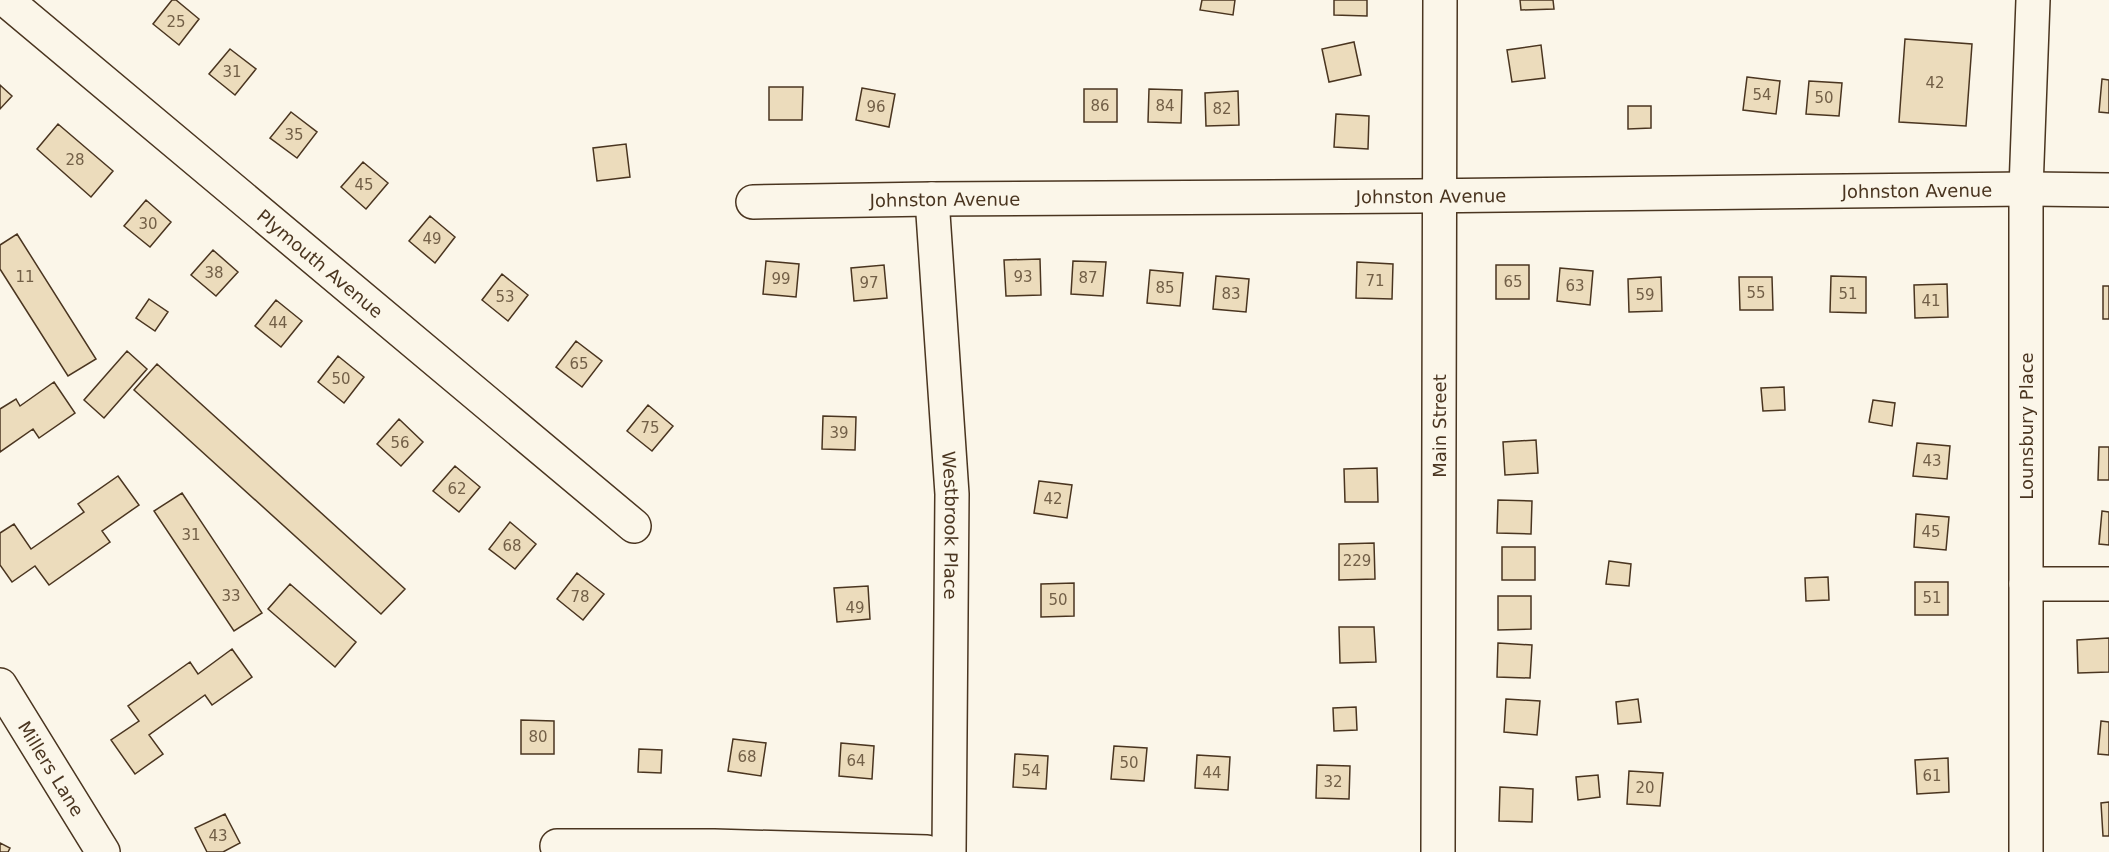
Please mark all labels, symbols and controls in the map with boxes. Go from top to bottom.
house number: 25 [166,13,186,31]
house number: 31 [222,63,242,81]
house number: 42 [1925,74,1945,92]
house number: 54 [1752,86,1772,104]
house number: 50 [1814,89,1834,107]
house number: 86 [1090,97,1110,115]
house number: 84 [1155,97,1175,115]
house number: 96 [866,98,886,116]
house number: 82 [1212,100,1232,118]
house number: 35 [284,126,304,144]
house number: 28 [65,151,85,169]
house number: 45 [354,176,374,194]
street label: Johnston Avenue [1840,179,1992,202]
street label: Johnston Avenue [1355,184,1506,207]
street label: Johnston Avenue [868,188,1020,211]
street label: Plymouth Avenue [253,205,387,322]
house number: 30 [138,215,158,233]
house number: 49 [422,230,442,248]
house number: 38 [204,264,224,282]
house number: 11 [15,268,35,286]
house number: 93 [1013,268,1033,286]
house number: 87 [1078,269,1098,287]
house number: 99 [771,270,791,288]
house number: 71 [1365,272,1385,290]
house number: 65 [1503,273,1523,291]
house number: 97 [859,274,879,292]
house number: 63 [1565,277,1585,295]
house number: 85 [1155,279,1175,297]
house number: 55 [1746,284,1766,302]
house number: 83 [1221,285,1241,303]
house number: 51 [1838,285,1858,303]
house number: 59 [1635,286,1655,304]
house number: 53 [495,288,515,306]
house number: 41 [1921,292,1941,310]
house number: 44 [268,314,288,332]
street label: Lounsbury Place [2016,352,2037,500]
house number: 65 [569,355,589,373]
house number: 50 [331,370,351,388]
street label: Main Street [1428,374,1450,478]
house number: 75 [640,419,660,437]
house number: 39 [829,424,849,442]
house number: 56 [390,434,410,452]
street label: Westbrook Place [939,450,963,600]
house number: 43 [1922,452,1942,470]
house number: 62 [447,480,467,498]
house number: 42 [1043,490,1063,508]
house number: 45 [1921,523,1941,541]
house number: 31 [181,526,201,544]
house number: 68 [502,537,522,555]
house number: 229 [1343,552,1371,570]
house number: 33 [221,587,241,605]
house number: 78 [570,588,590,606]
house number: 51 [1922,589,1942,607]
house number: 50 [1048,591,1068,609]
house number: 49 [845,599,865,617]
street label: Millers Lane [14,717,89,820]
house number: 80 [528,728,548,746]
house number: 68 [737,748,757,766]
house number: 64 [846,752,866,770]
house number: 50 [1119,754,1139,772]
house number: 54 [1021,762,1041,780]
house number: 44 [1202,764,1222,782]
house number: 61 [1922,767,1942,785]
house number: 32 [1323,773,1343,791]
house number: 20 [1635,779,1655,797]
house number: 43 [208,827,228,845]

